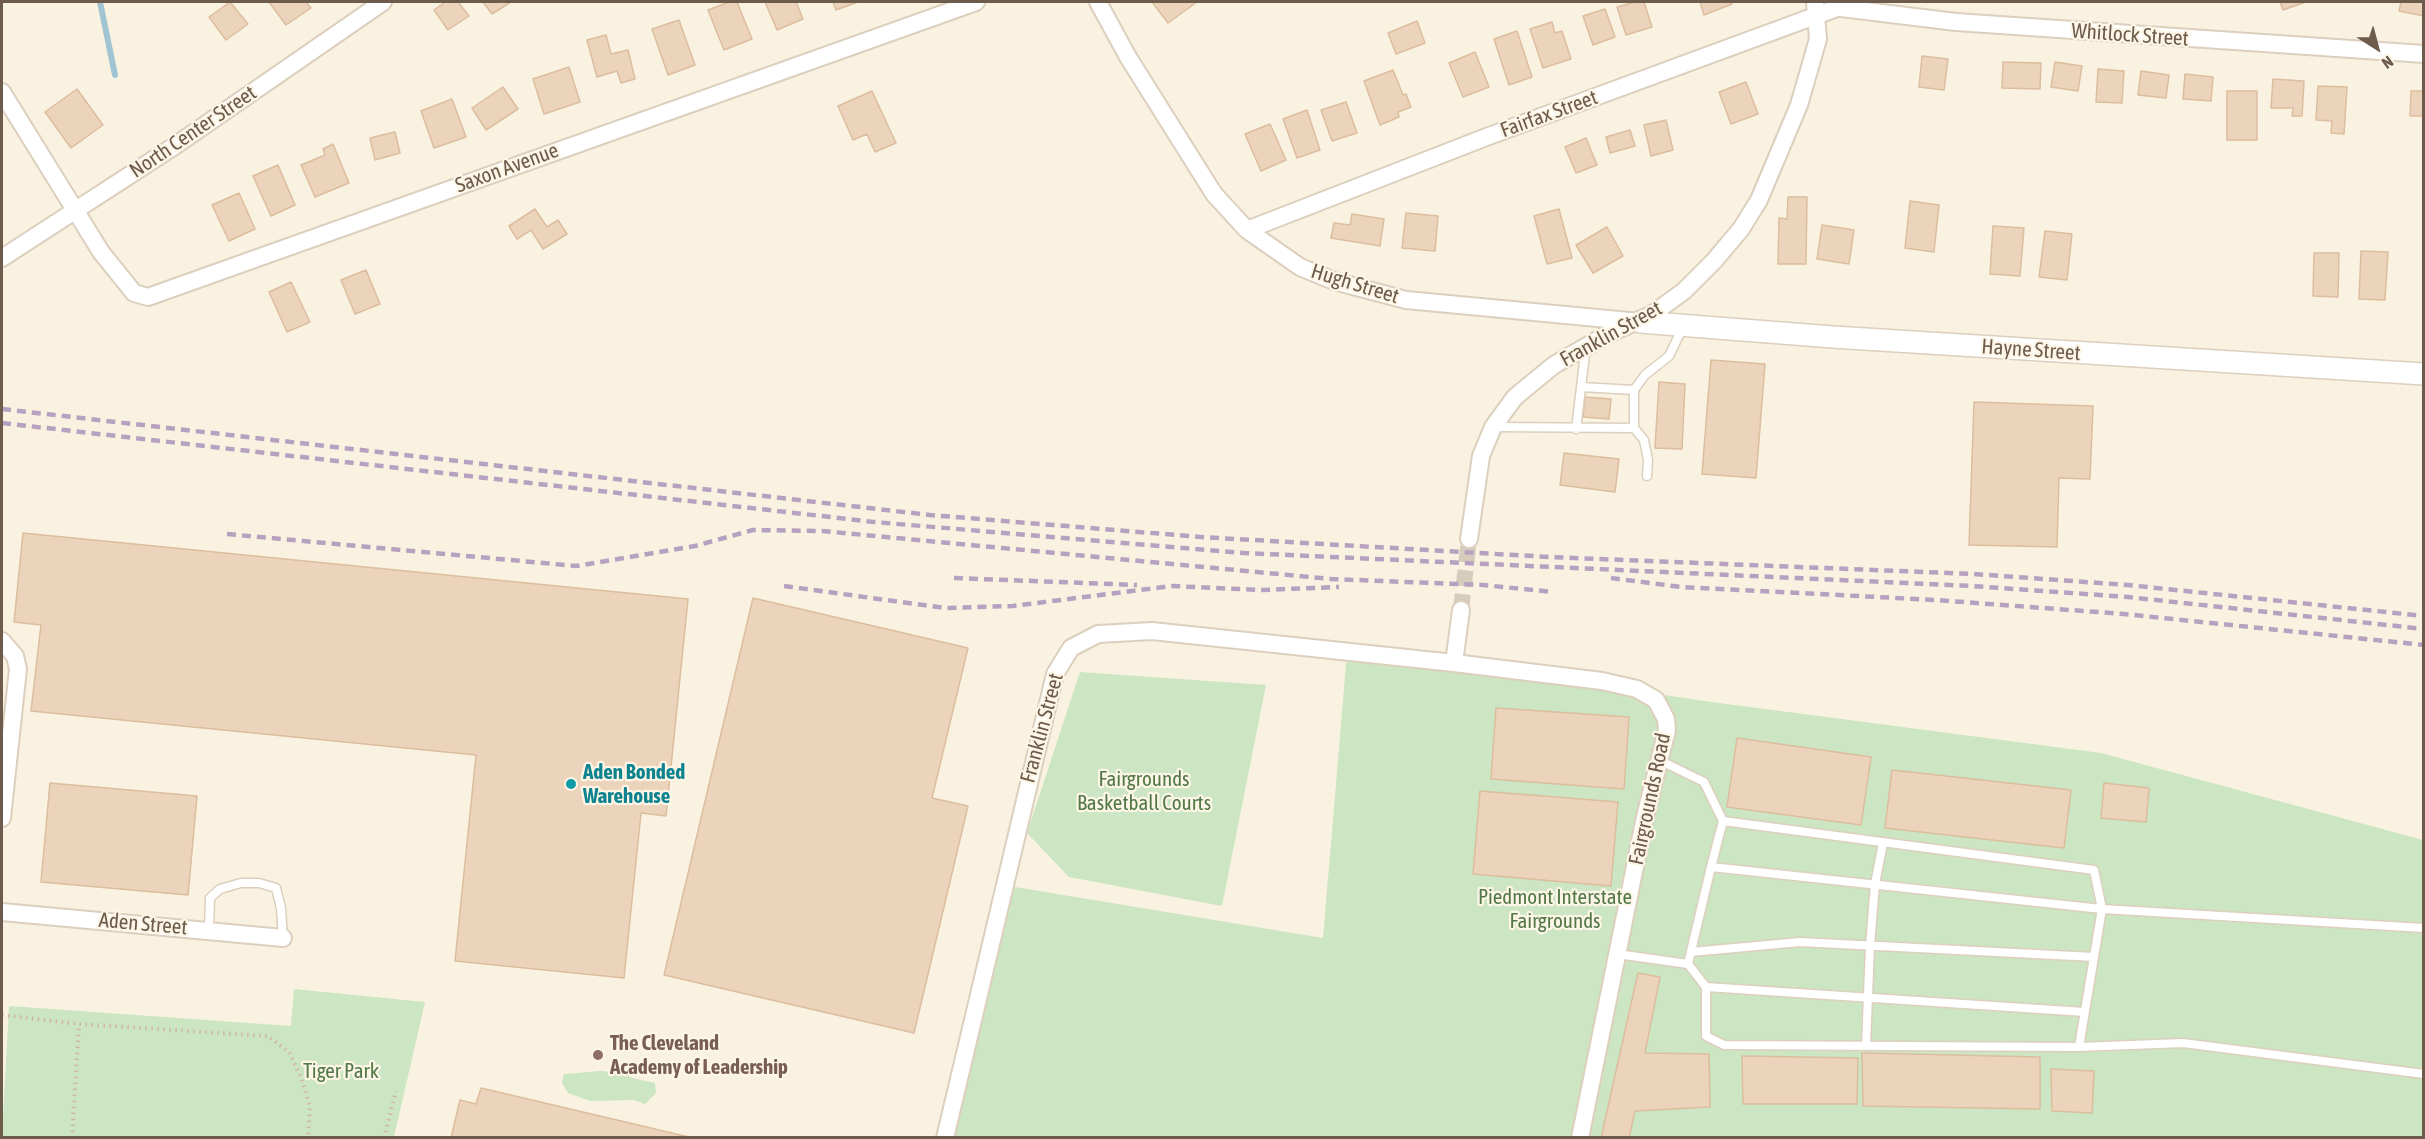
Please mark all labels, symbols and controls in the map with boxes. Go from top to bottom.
street label: Whitlock Street [2071,18,2189,52]
north arrow [2347,18,2407,78]
text: N [2378,52,2397,73]
street label: North Center Street [125,80,261,184]
street label: Fairfax Street [1497,85,1601,143]
street label: Saxon Avenue [452,138,562,198]
street label: Hugh Street [1308,259,1402,309]
street label: Franklin Street [1556,296,1666,372]
street label: Hayne Street [1981,334,2081,366]
street label: Franklin Street [1015,670,1069,786]
street label: Fairgrounds Road [1624,731,1676,867]
place label: Aden Bonded Warehouse [583,759,685,809]
park label: Fairgrounds Basketball Courts [1077,766,1211,816]
marker: Aden Bonded Warehouse [564,777,578,791]
park label: Piedmont Interstate Fairgrounds [1478,884,1632,934]
street label: Aden Street [98,908,188,940]
place label: The Cleveland Academy of Leadership [610,1030,788,1080]
marker: The Cleveland Academy of Leadership [591,1048,605,1062]
park label: Tiger Park [303,1058,379,1084]

